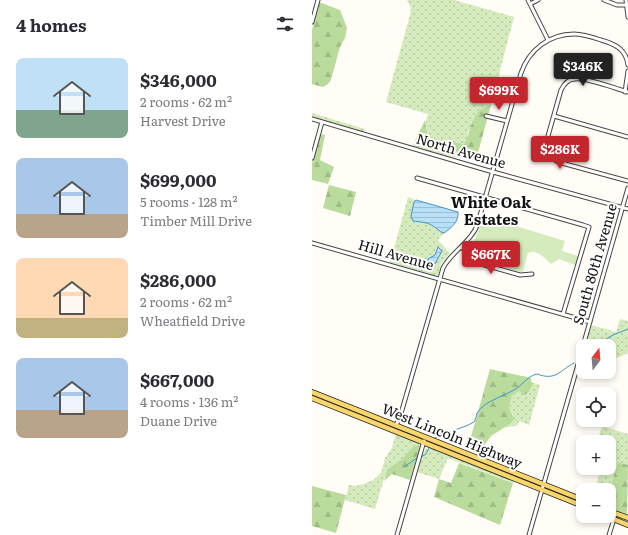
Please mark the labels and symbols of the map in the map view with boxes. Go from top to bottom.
pin: $346K [555,53,611,87]
pin: $699K [471,77,527,111]
street label: North Avenue [414,128,509,172]
pin: $286K [532,136,588,170]
district label: White Oak Estates [451,190,532,230]
street label: South 80th Avenue [567,201,621,327]
street label: Hill Avenue [356,234,436,274]
pin: $667K [463,241,519,275]
north arrow [576,339,616,379]
street label: West Lincoln Highway [379,398,526,473]

